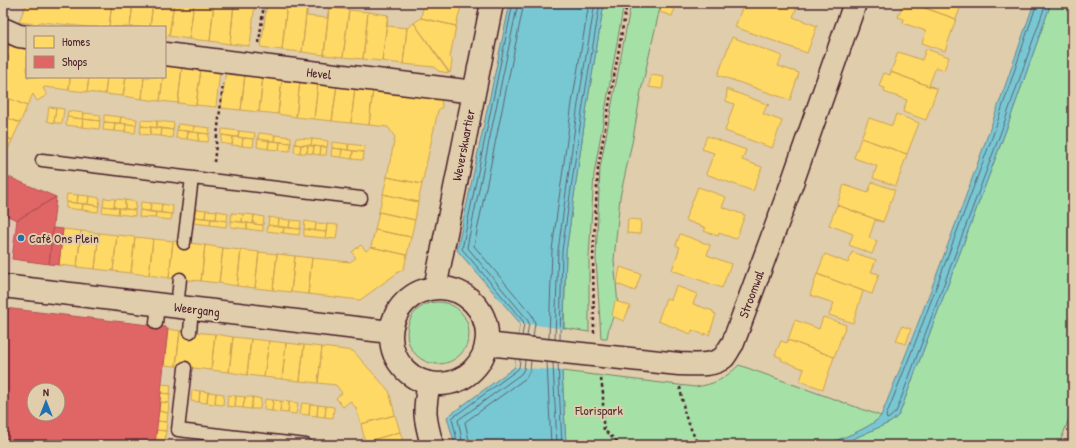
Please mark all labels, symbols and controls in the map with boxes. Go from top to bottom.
legend [26,26,166,78]
text: Homes [62,33,90,50]
text: Shops [62,53,88,70]
street label: Hevel [305,63,333,84]
street label: Weverskwartier [447,108,479,182]
place label: Café Ons Plein [29,229,99,247]
marker: Café Ons Plein [16,233,26,243]
street label: Stroomwal [734,267,768,320]
street label: Weergang [173,297,221,321]
north arrow [26,382,66,422]
text: N [43,385,49,399]
park label: Florispark [574,401,623,419]

